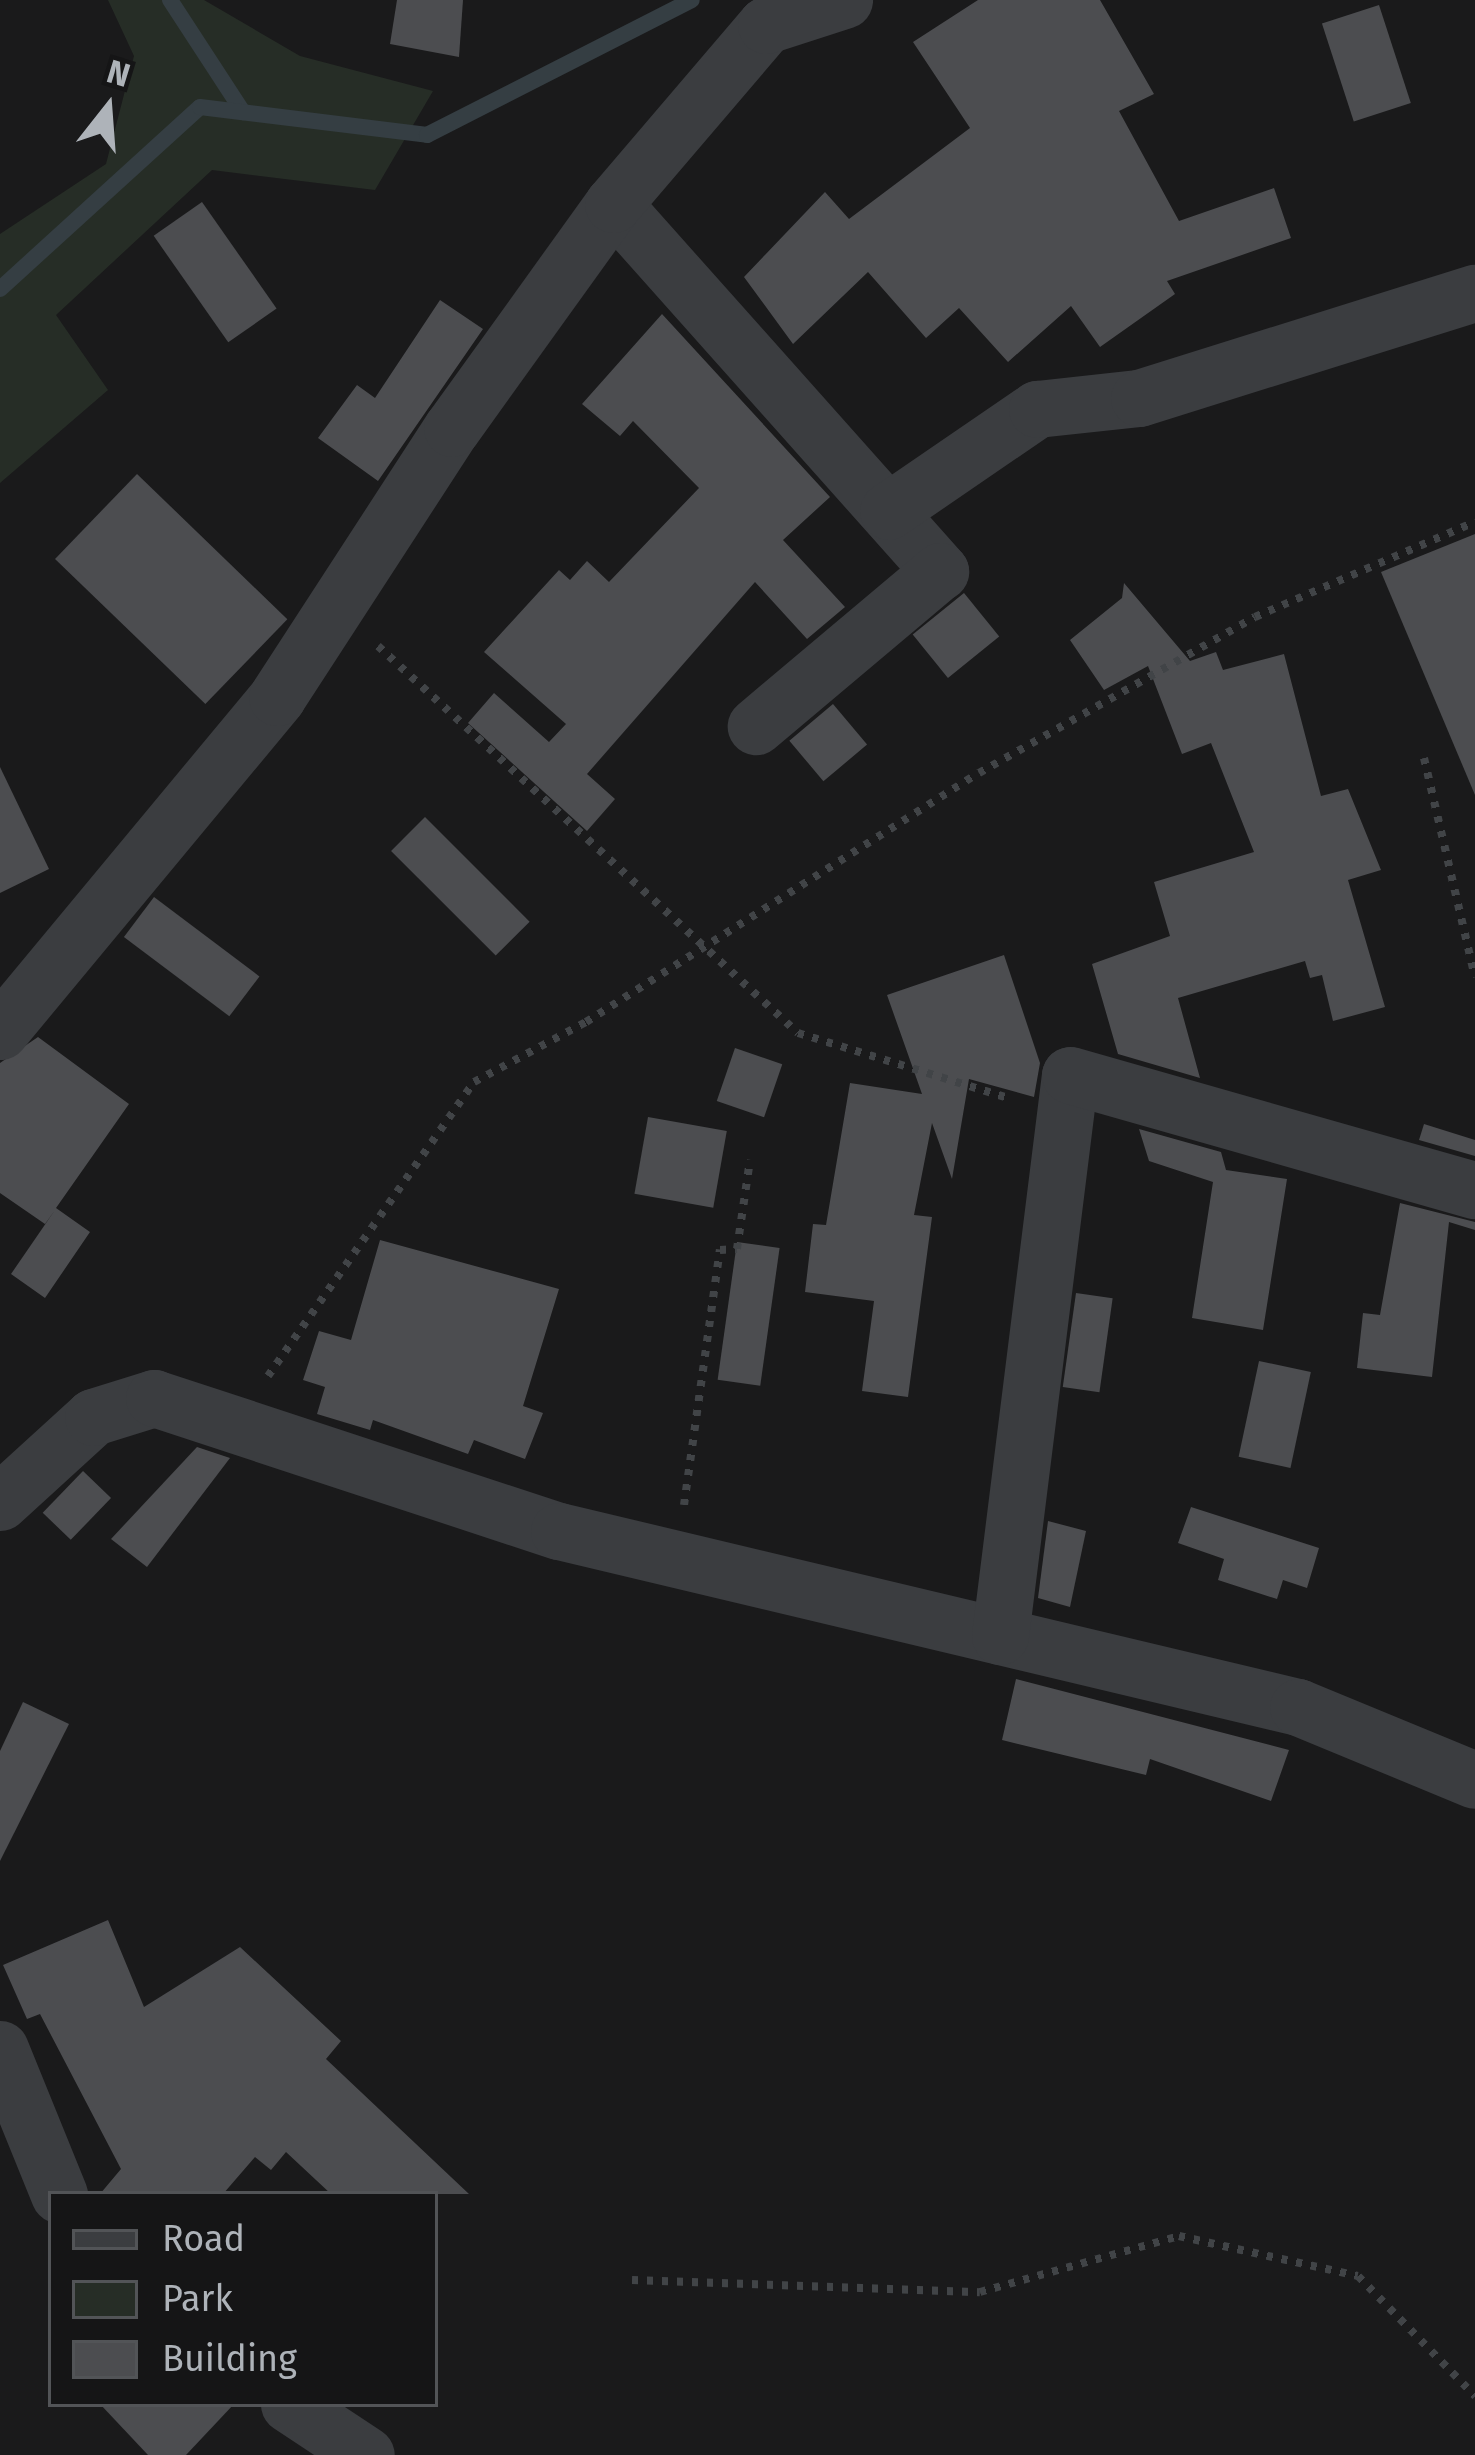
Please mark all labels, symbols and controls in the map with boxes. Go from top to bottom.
north arrow [48,48,168,168]
text: N [102,51,135,96]
legend [48,2191,438,2407]
text: Road [162,2217,245,2261]
text: Park [162,2277,233,2321]
text: Building [162,2337,297,2381]

